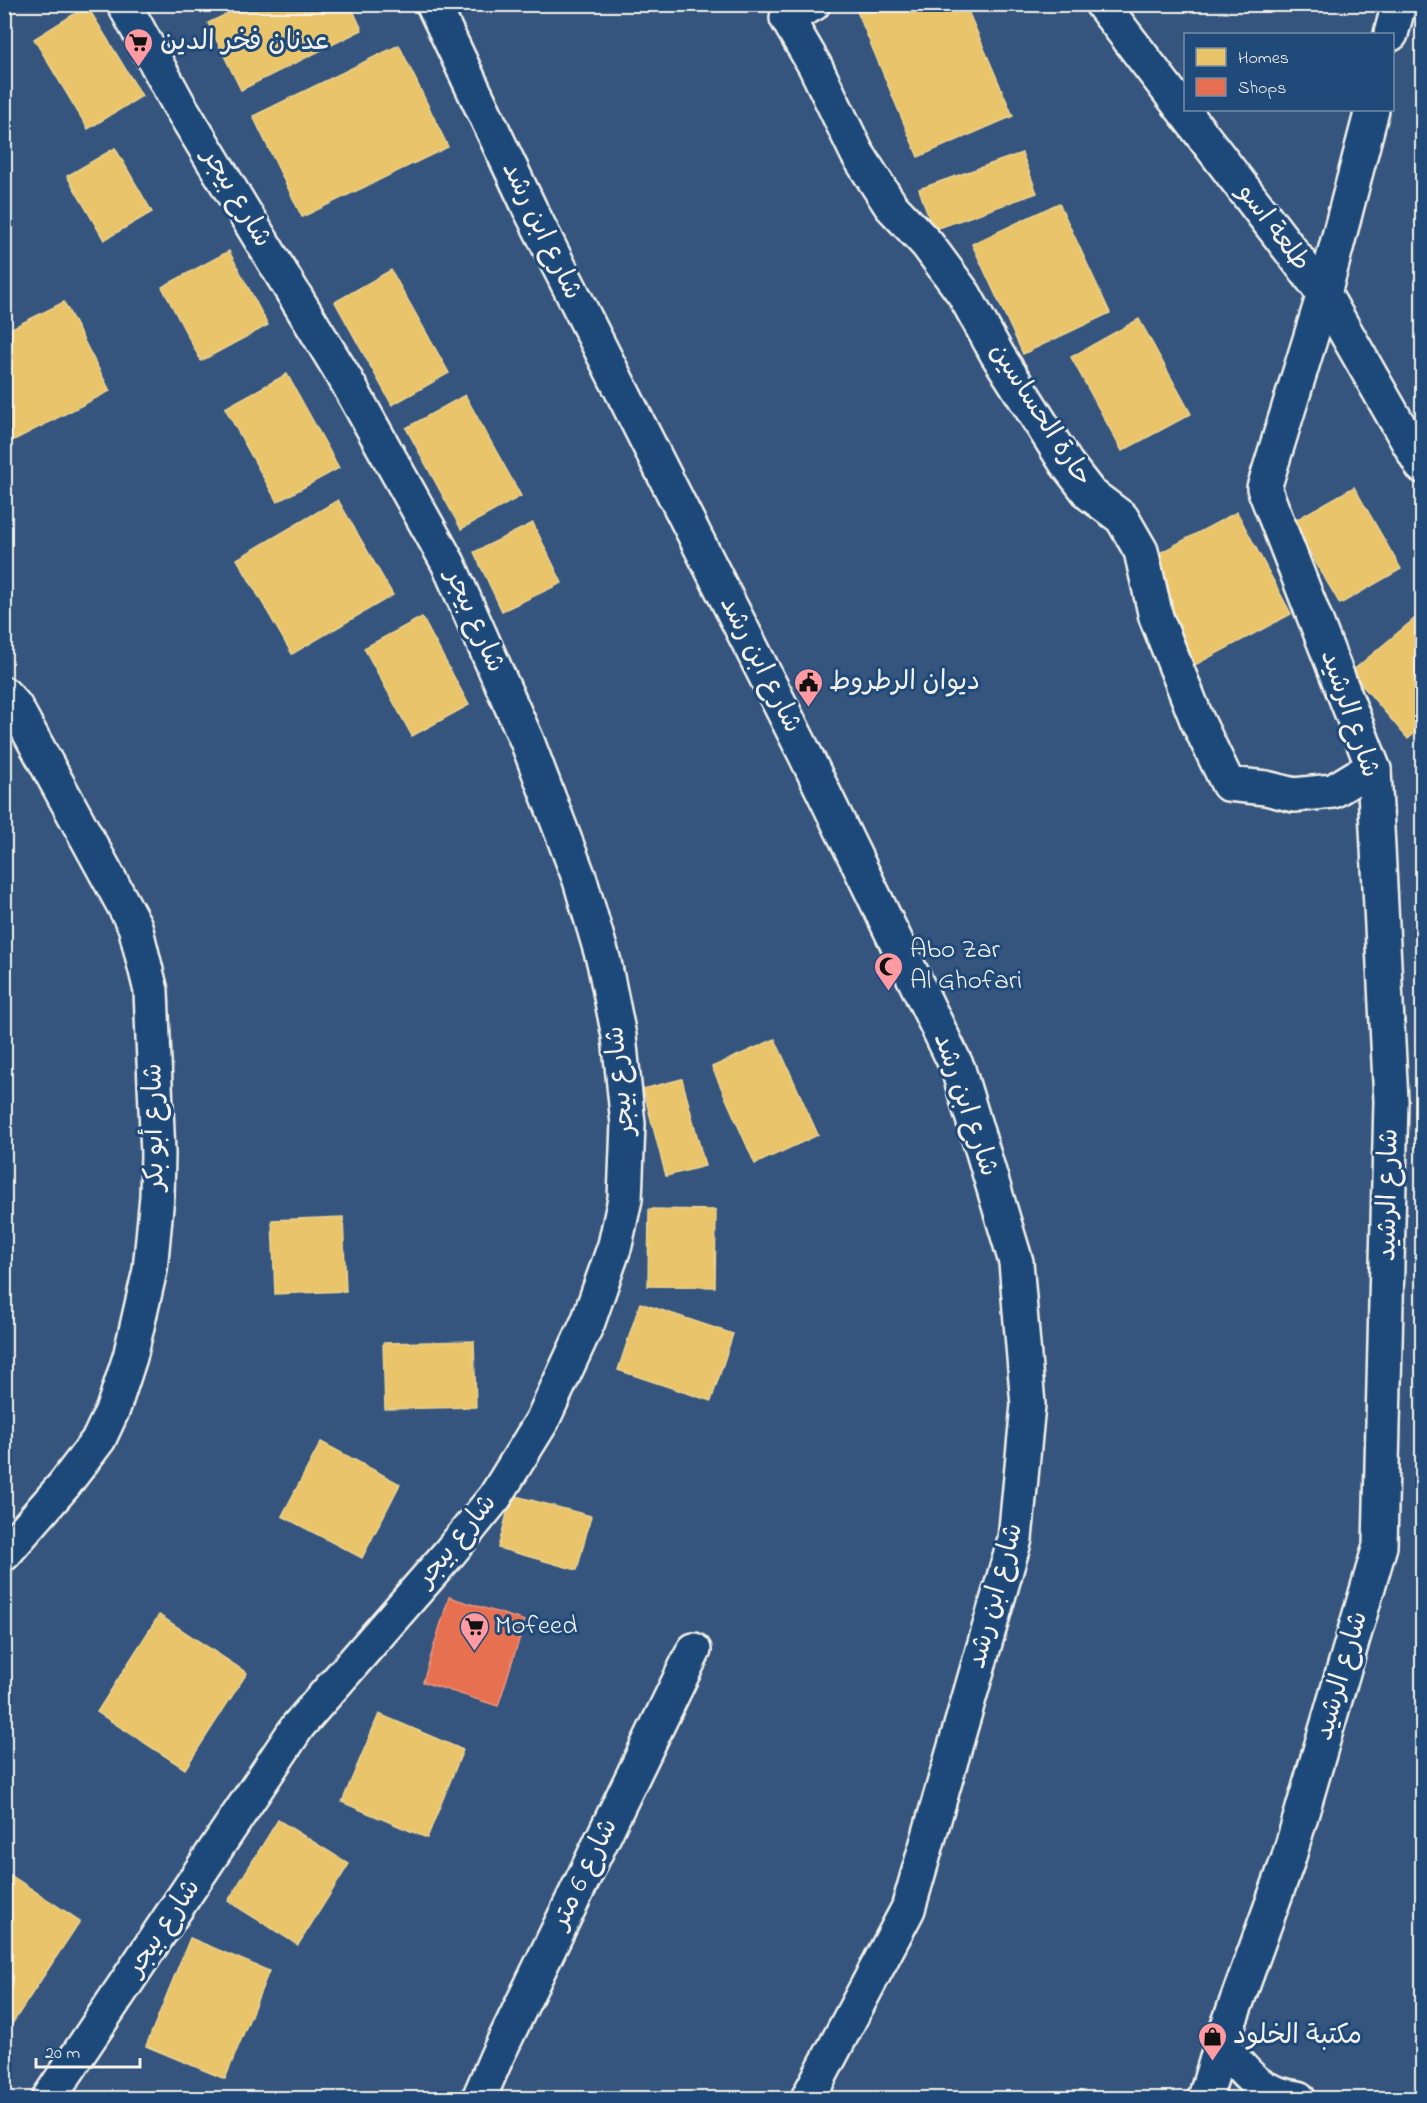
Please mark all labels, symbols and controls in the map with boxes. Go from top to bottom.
place label: عدنان فخر الدين [160,23,331,62]
supermarket icon: عدنان فخر الدين [123,26,155,68]
legend [1184,33,1394,111]
text: Homes [1238,46,1289,72]
text: Shops [1238,76,1286,102]
street label: شارع بيجر [190,139,281,255]
street label: شارع ابن رشد [491,155,591,307]
street label: طلعة اسو [1226,174,1319,280]
street label: حارة الحساسين [979,335,1101,495]
street label: شارع بيجر [433,561,514,679]
street label: شارع ابن رشد [709,590,811,740]
street label: شارع الرشيد [1309,645,1389,783]
place label: ديوان الرطروط [829,663,980,702]
public building icon: ديوان الرطروط [792,666,824,708]
place label: Abo Zar Al Ghofari [910,931,1022,1001]
mosque icon: Abo Zar Al Ghofari [873,950,905,992]
street label: شارع بيجر [596,1024,646,1140]
street label: شارع ابن رشد [922,1028,1008,1182]
street label: شارع أبو بكر [134,1063,176,1193]
street label: شارع الرشيد [1368,1128,1410,1262]
street label: شارع بيجر [406,1486,507,1598]
street label: شارع ابن رشد [958,1519,1034,1673]
place label: Mofeed [495,1607,577,1646]
street label: شارع الرشيد [1305,1607,1379,1745]
supermarket icon: Mofeed [458,1610,490,1652]
street label: شارع 6 متر [541,1812,629,1938]
street label: شارع بيجر [116,1871,211,1986]
place label: مكتبة الخلود [1233,2017,1362,2056]
shop icon: مكتبة الخلود [1196,2020,1228,2062]
scale bar [36,2031,140,2069]
text: 20 m [45,2041,80,2067]

